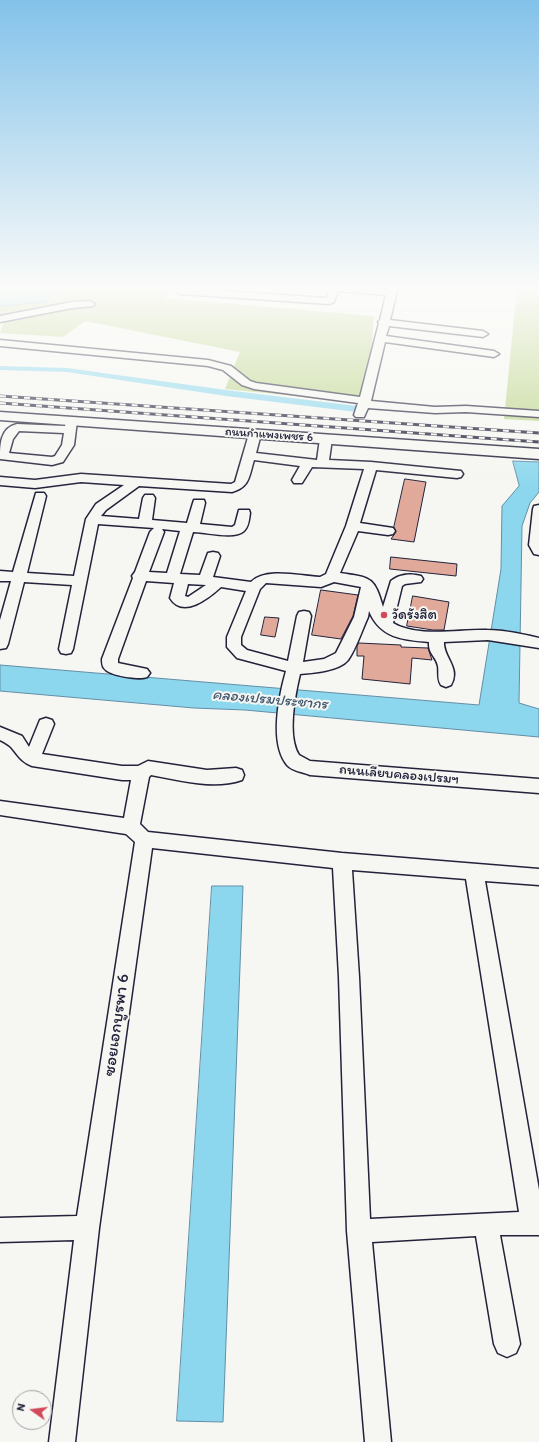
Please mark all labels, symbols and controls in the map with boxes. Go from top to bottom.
street label: ถนนกำแพงเพชร 6 [224,425,314,445]
place label: วัดรังสิต [392,607,437,623]
marker: วัดรังสิต [379,610,389,620]
water label: คลองเปรมประชากร [212,686,328,714]
street label: ถนนเลียบคลองเปรมฯ [338,761,460,789]
street label: ซอยเอกบูรพา 6 [100,972,134,1078]
north arrow [12,1390,52,1430]
text: N [14,1402,28,1412]

